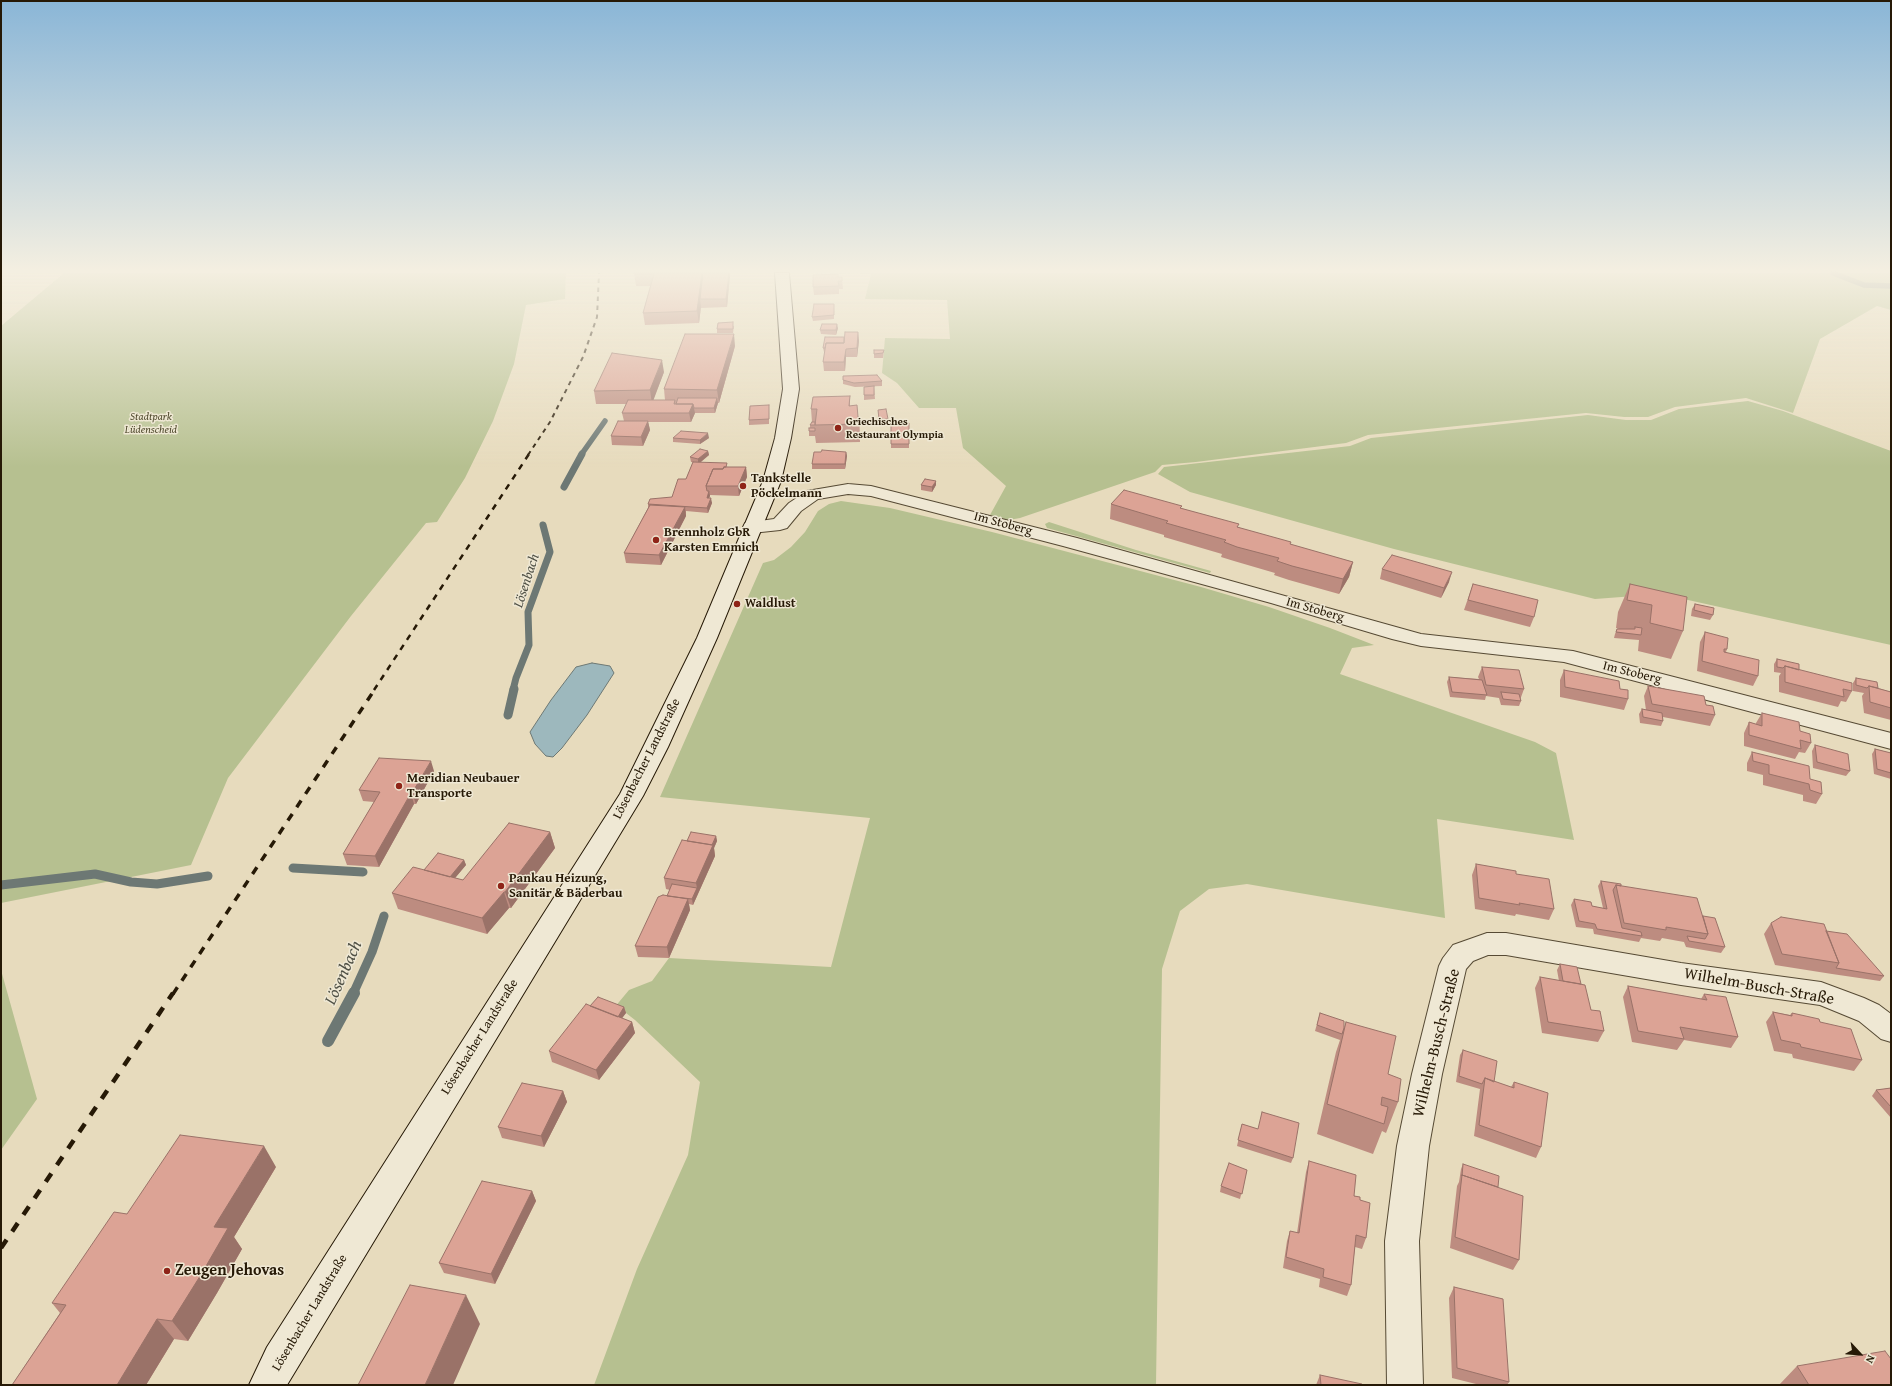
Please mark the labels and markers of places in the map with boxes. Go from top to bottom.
place label: Griechisches Restaurant Olympia [846,415,943,441]
marker: Griechisches Restaurant Olympia [833,423,843,433]
place label: Tankstelle Pöckelmann [751,471,822,502]
marker: Tankstelle Pöckelmann [738,481,748,491]
place label: Brennholz GbR Karsten Emmich [664,525,759,556]
marker: Brennholz GbR Karsten Emmich [651,535,661,545]
place label: Waldlust [745,596,796,612]
marker: Waldlust [732,599,742,609]
place label: Meridian Neubauer Transporte [407,771,519,802]
marker: Meridian Neubauer Transporte [394,781,404,791]
place label: Pankau Heizung, Sanitär & Bäderbau [509,871,622,902]
marker: Pankau Heizung, Sanitär & Bäderbau [496,881,506,891]
place label: Zeugen Jehovas [175,1261,284,1281]
marker: Zeugen Jehovas [162,1266,172,1276]

